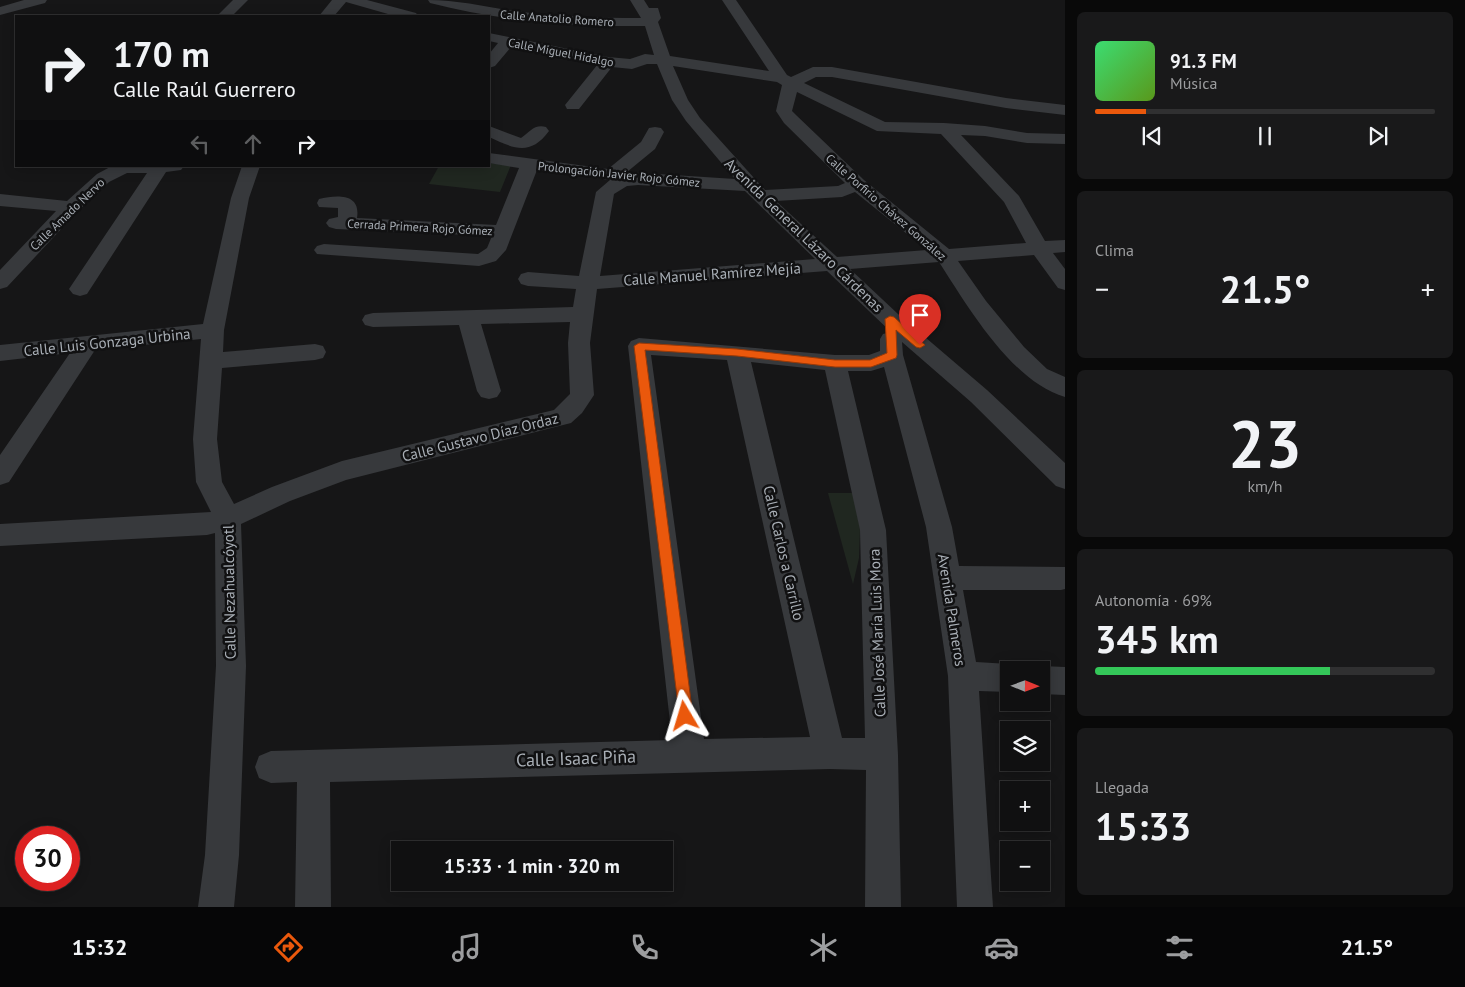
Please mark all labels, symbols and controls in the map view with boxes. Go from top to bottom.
street label: Calle Anatolio Romero [500,7,614,29]
text: 170 m [113,31,210,77]
street label: Calle Miguel Hidalgo [507,34,615,70]
icon: right [30,35,95,100]
text: 91.3 FM [1170,49,1237,73]
text: Música [1170,73,1217,93]
text: Calle Raúl Guerrero [113,75,296,103]
icon: previous [1138,122,1166,150]
icon: pause [1251,122,1279,150]
icon: next [1364,122,1392,150]
icon: left [186,130,214,158]
icon: ahead [239,130,267,158]
icon: right [292,130,320,158]
street label: Calle Porfirio Chávez González [823,151,949,263]
street label: Avenida General Lázaro Cárdenas [721,154,887,316]
street label: Prolongación Javier Rojo Gómez [537,158,701,190]
street label: Calle Amado Nervo [27,175,107,253]
street label: Cerrada Primera Rojo Gómez [347,216,493,238]
text: Clima [1095,240,1134,260]
street label: Calle Manuel Ramírez Mejía [623,258,801,290]
text: 21.5° [1220,264,1310,313]
text: − [1095,270,1109,307]
text: + [1421,270,1435,307]
pin [899,294,941,345]
icon: arrive [906,301,934,329]
street label: Calle Luis Gonzaga Urbina [23,324,191,360]
text: 23 [1228,401,1302,485]
street label: Calle Gustavo Díaz Ordaz [400,408,560,466]
text: km/h [1247,476,1283,496]
street label: Calle Carlos a Carrillo [759,484,809,622]
street label: Calle Nezahualcóyotl [218,524,240,659]
street label: Calle José María Luis Mora [865,548,889,718]
street label: Avenida Palmeros [934,552,970,668]
text: Autonomía · 69% [1095,590,1212,610]
text: 345 km [1095,614,1219,663]
north arrow [1000,661,1050,711]
map controls [1000,661,1050,891]
position arrow [658,689,710,741]
button: layers [1000,721,1050,771]
street label: Calle Isaac Piña [516,744,636,772]
text: Llegada [1095,777,1149,797]
button: + [1000,781,1050,831]
text: 15:33 [1095,801,1191,850]
speed limit sign: 30 [15,826,80,891]
button: − [1000,841,1050,891]
text: 15:33 · 1 min · 320 m [444,854,620,878]
icon: directions [271,930,306,965]
icon: music [449,930,484,965]
icon: phone [627,930,662,965]
icon: climate [806,930,841,965]
icon: car [984,930,1019,965]
icon: filters [1162,930,1197,965]
text: 15:32 [72,933,127,961]
text: 21.5° [1341,933,1393,961]

